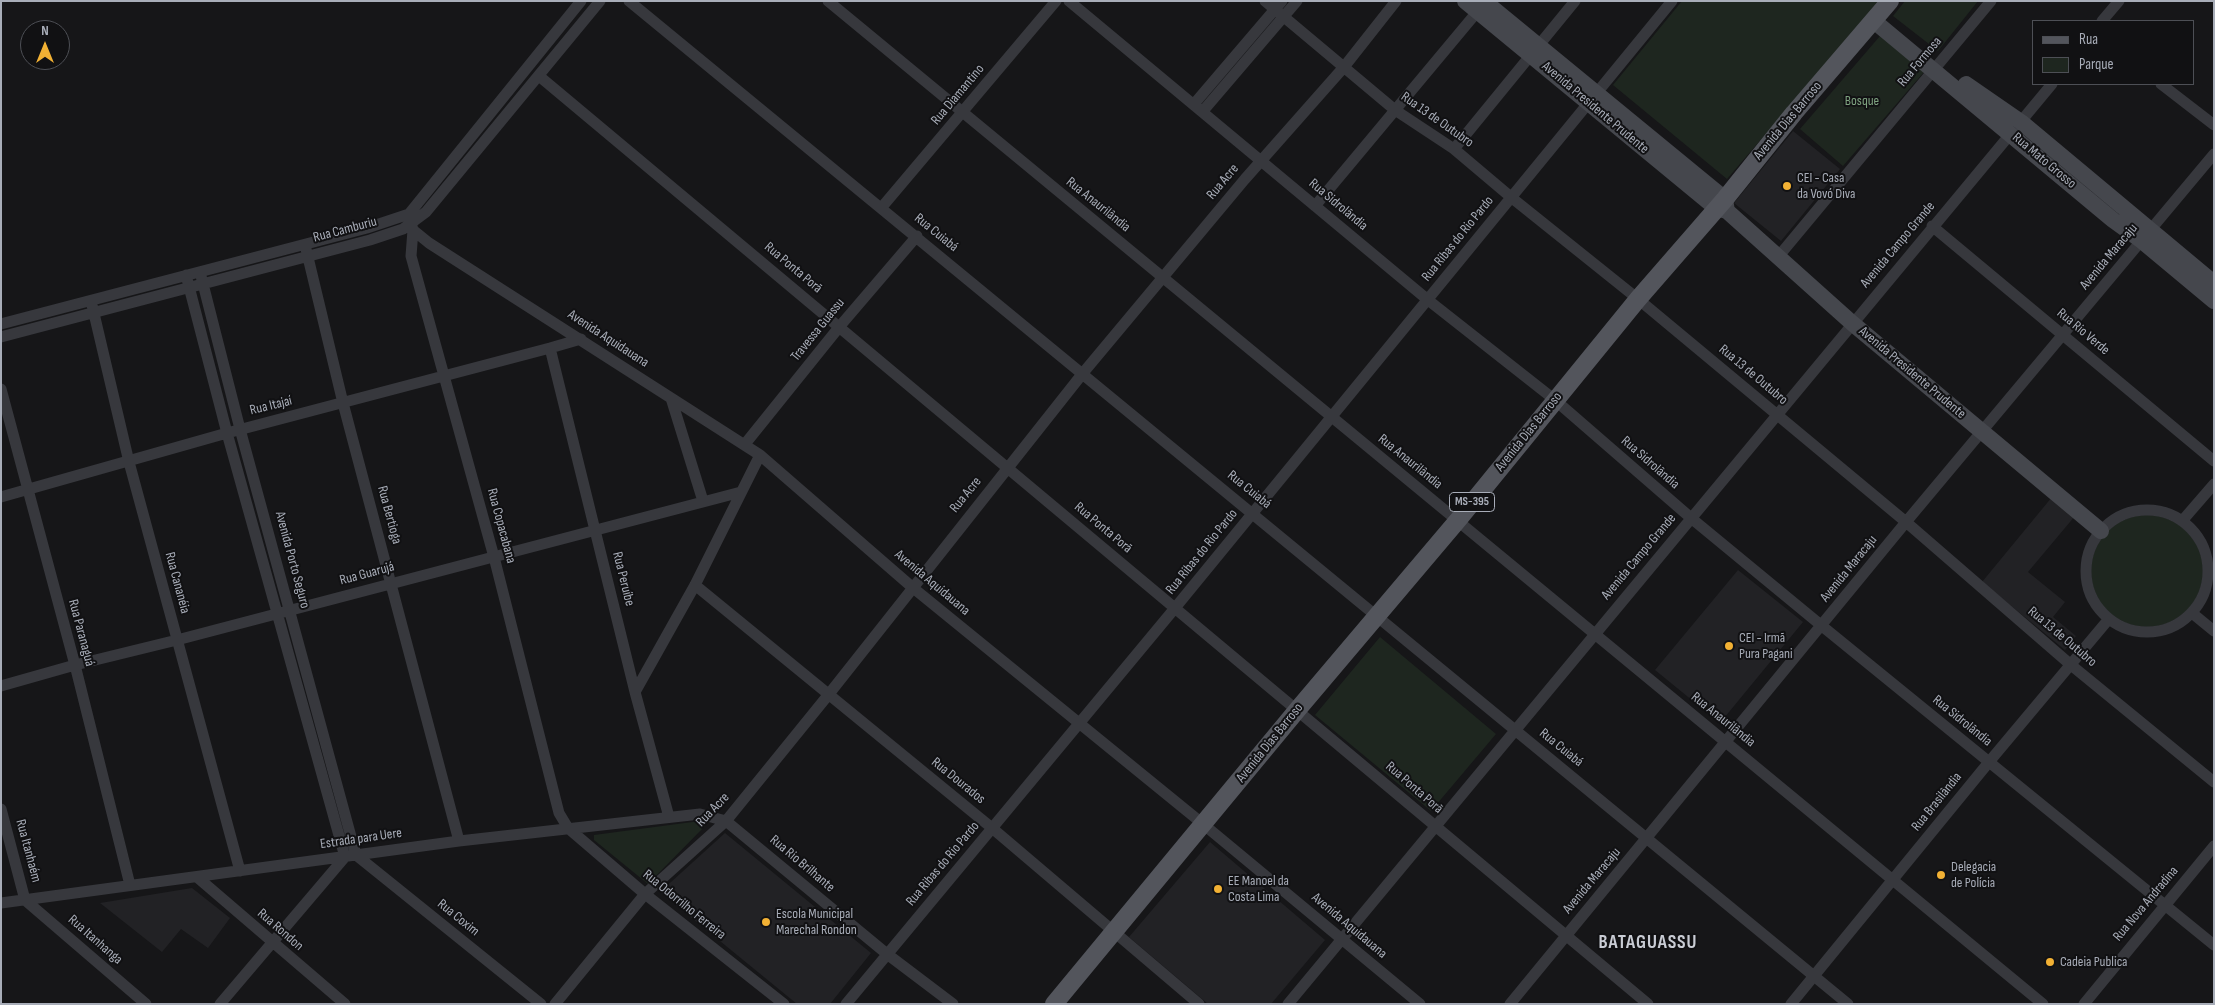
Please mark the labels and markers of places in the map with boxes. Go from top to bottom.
place label: CEI - Casa da Vovó Diva [1797,170,1855,202]
marker: CEI - Casa da Vovó Diva [1781,180,1793,192]
place label: CEI - Irmã Pura Pagani [1739,630,1793,662]
marker: CEI - Irmã Pura Pagani [1723,640,1735,652]
place label: Delegacia de Polícia [1951,859,1996,892]
marker: Delegacia de Polícia [1935,869,1947,881]
place label: EE Manoel da Costa Lima [1228,873,1289,906]
marker: EE Manoel da Costa Lima [1212,883,1224,895]
place label: Escola Municipal Marechal Rondon [776,906,857,939]
marker: Escola Municipal Marechal Rondon [760,916,772,928]
place label: Cadeia Publica [2060,954,2128,970]
marker: Cadeia Publica [2044,956,2056,968]

